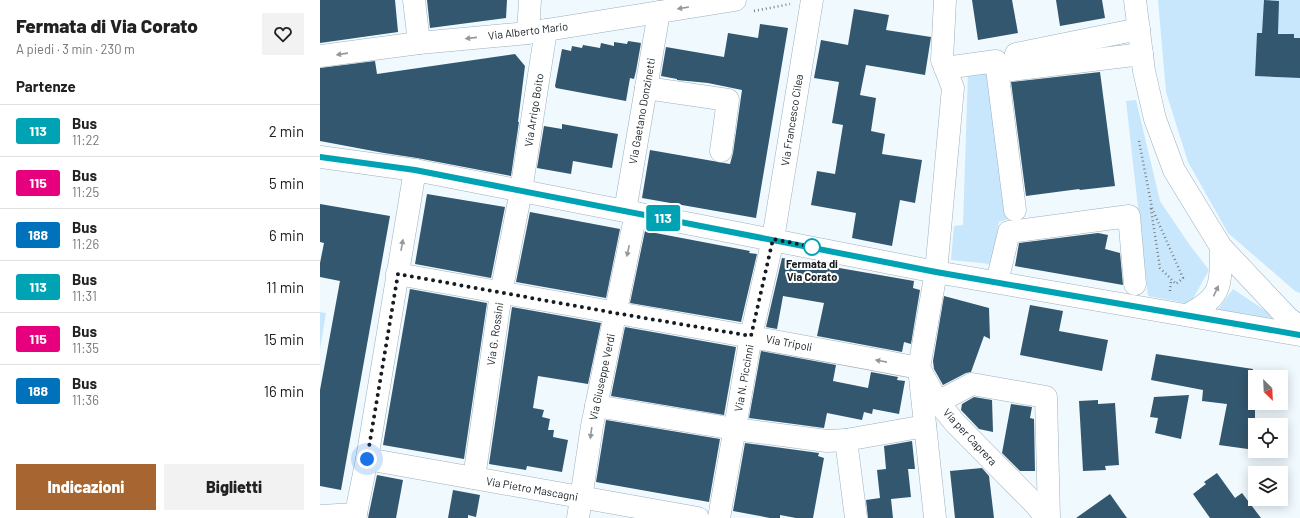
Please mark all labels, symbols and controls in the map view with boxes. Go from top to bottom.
one-way arrow [677,5,689,11]
button: heart [262,13,304,55]
text: Fermata di Via Corato [16,14,198,37]
street label: Via Alberto Mario [487,19,569,42]
one-way arrow [465,35,477,42]
text: A piedi · 3 min · 230 m [16,41,135,57]
one-way arrow [336,50,348,57]
street label: Via Gaetano Donzinetti [626,57,657,165]
street label: Via Arrigo Boito [521,72,546,148]
street label: Via Francesco Cilea [778,73,805,167]
text: Partenze [16,77,76,95]
text: Bus [72,114,97,132]
text: 113 [29,122,47,139]
text: 2 min [269,122,304,140]
text: 11:22 [72,132,99,148]
text: Bus [72,166,97,184]
text: 115 [29,174,47,191]
text: 5 min [269,174,304,192]
text: 11:25 [72,184,99,200]
line badge: 113 [640,205,686,231]
text: 113 [654,209,672,226]
text: Bus [72,218,97,236]
text: 188 [28,226,48,243]
text: 6 min [269,226,304,244]
text: 11:26 [72,236,99,252]
marker: Fermata di Via Corato [803,238,821,256]
one-way arrow [400,239,406,251]
one-way arrow [625,245,631,257]
place label: Fermata di Via Corato [786,257,838,283]
text: Bus [72,270,97,288]
text: 113 [29,278,47,295]
text: 11 min [266,278,304,296]
one-way arrow [1213,286,1219,297]
text: 11:31 [72,288,97,304]
street label: Via G. Rossini [484,301,505,366]
text: Bus [72,322,97,340]
text: 115 [29,330,47,347]
text: 15 min [264,330,304,348]
street label: Via Giuseppe Verdi [586,332,617,421]
street label: Via Tripoli [765,332,814,353]
text: 11:35 [72,340,99,356]
street label: Via N. Piccinni [731,343,756,413]
one-way arrow [875,357,887,363]
north arrow [1248,370,1288,410]
map controls [1248,370,1288,506]
text: Bus [72,374,97,392]
text: 188 [28,382,48,399]
text: 16 min [264,382,304,400]
text: 11:36 [72,392,99,408]
street label: Via per Caprera [941,406,1000,468]
button: locate [1248,418,1288,458]
one-way arrow [588,427,594,439]
your location [357,449,377,469]
button: Indicazioni [16,464,156,510]
button: Biglietti [164,464,304,510]
button: layers [1248,466,1288,506]
street label: Via Pietro Mascagni [485,474,579,503]

